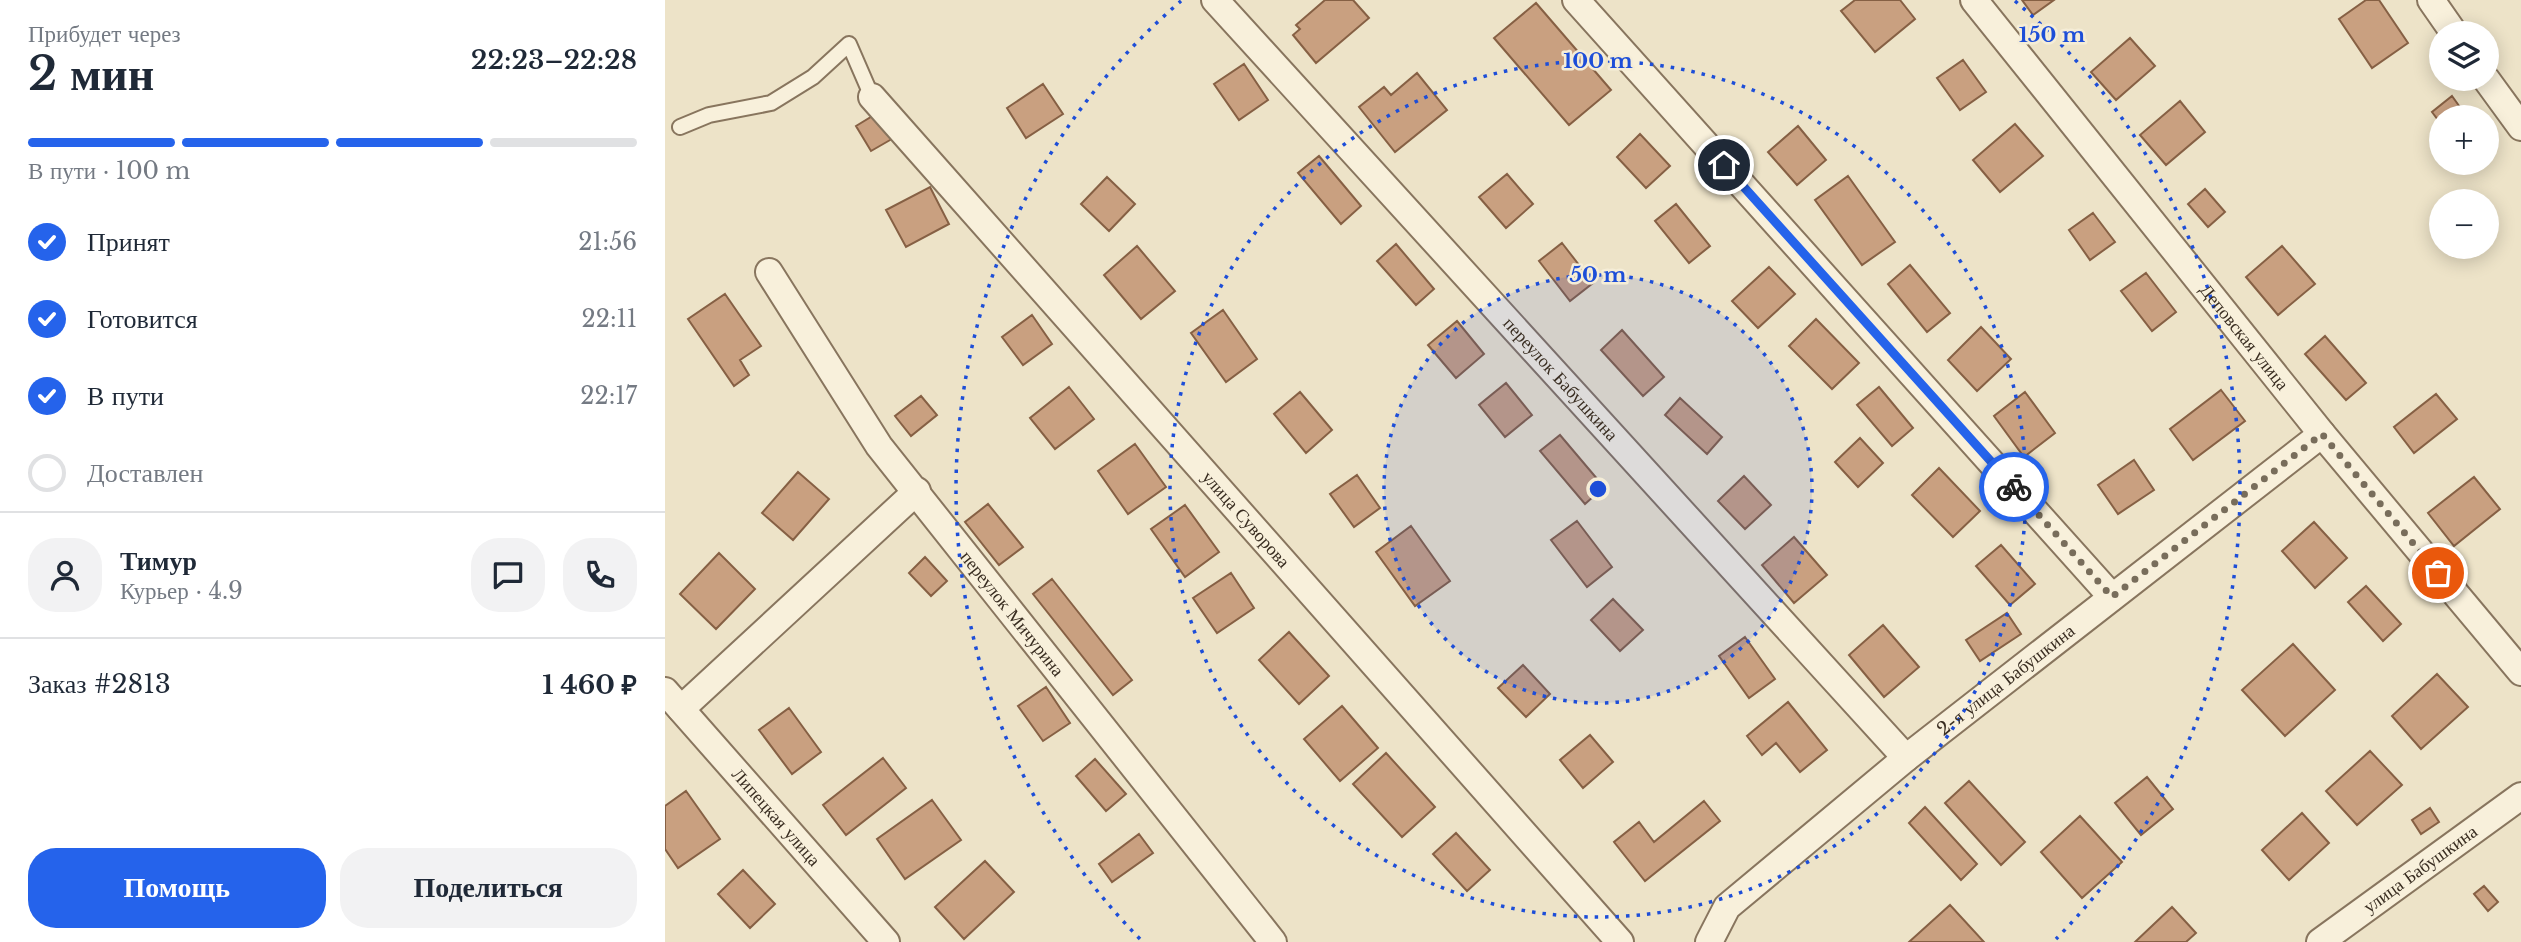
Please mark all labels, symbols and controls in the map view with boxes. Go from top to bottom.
text: Прибудет через [28,20,181,48]
map controls [2429,21,2499,259]
button: layers [2429,21,2499,91]
text: 150 m [2019,22,2085,48]
text: 22:23–22:28 [471,44,637,76]
text: 2 мин [28,45,154,102]
text: 100 m [1563,48,1633,74]
button: + [2429,105,2499,175]
pin [1694,135,1754,195]
icon: home [1705,146,1743,184]
text: В пути · 100 m [28,157,190,185]
button: − [2429,189,2499,259]
icon: check [28,223,66,261]
text: Принят [87,226,170,258]
text: 21:56 [578,228,637,256]
text: 50 m [1569,262,1627,288]
street label: Деповская улица [2195,279,2293,395]
icon: check [28,300,66,338]
text: Готовится [87,303,198,335]
text: 22:11 [582,305,637,333]
street label: переулок Бабушкина [1499,313,1623,446]
icon: check [28,377,66,415]
text: В пути [87,380,164,412]
text: 22:17 [580,382,637,410]
courier [1979,452,2049,522]
text: Доставлен [87,457,204,489]
street label: улица Суворова [1197,466,1294,572]
icon: bike [1995,468,2033,506]
centre of rings [1586,477,1610,501]
button: person [28,538,102,612]
button: chat [471,538,545,612]
button: phone [563,538,637,612]
pin [2408,543,2468,603]
text: Тимур [120,545,197,577]
street label: переулок Мичурина [956,546,1069,681]
icon: bag [2419,554,2457,592]
text: Курьер · 4.9 [120,577,243,605]
street label: 2-я улица Бабушкина [1933,620,2079,741]
text: Заказ #2813 [28,668,171,700]
text: 1 460 ₽ [542,669,637,701]
street label: Липецкая улица [727,763,825,871]
street label: улица Бабушкина [2359,820,2482,918]
button: Помощь [28,848,326,928]
button: Поделиться [340,848,637,928]

